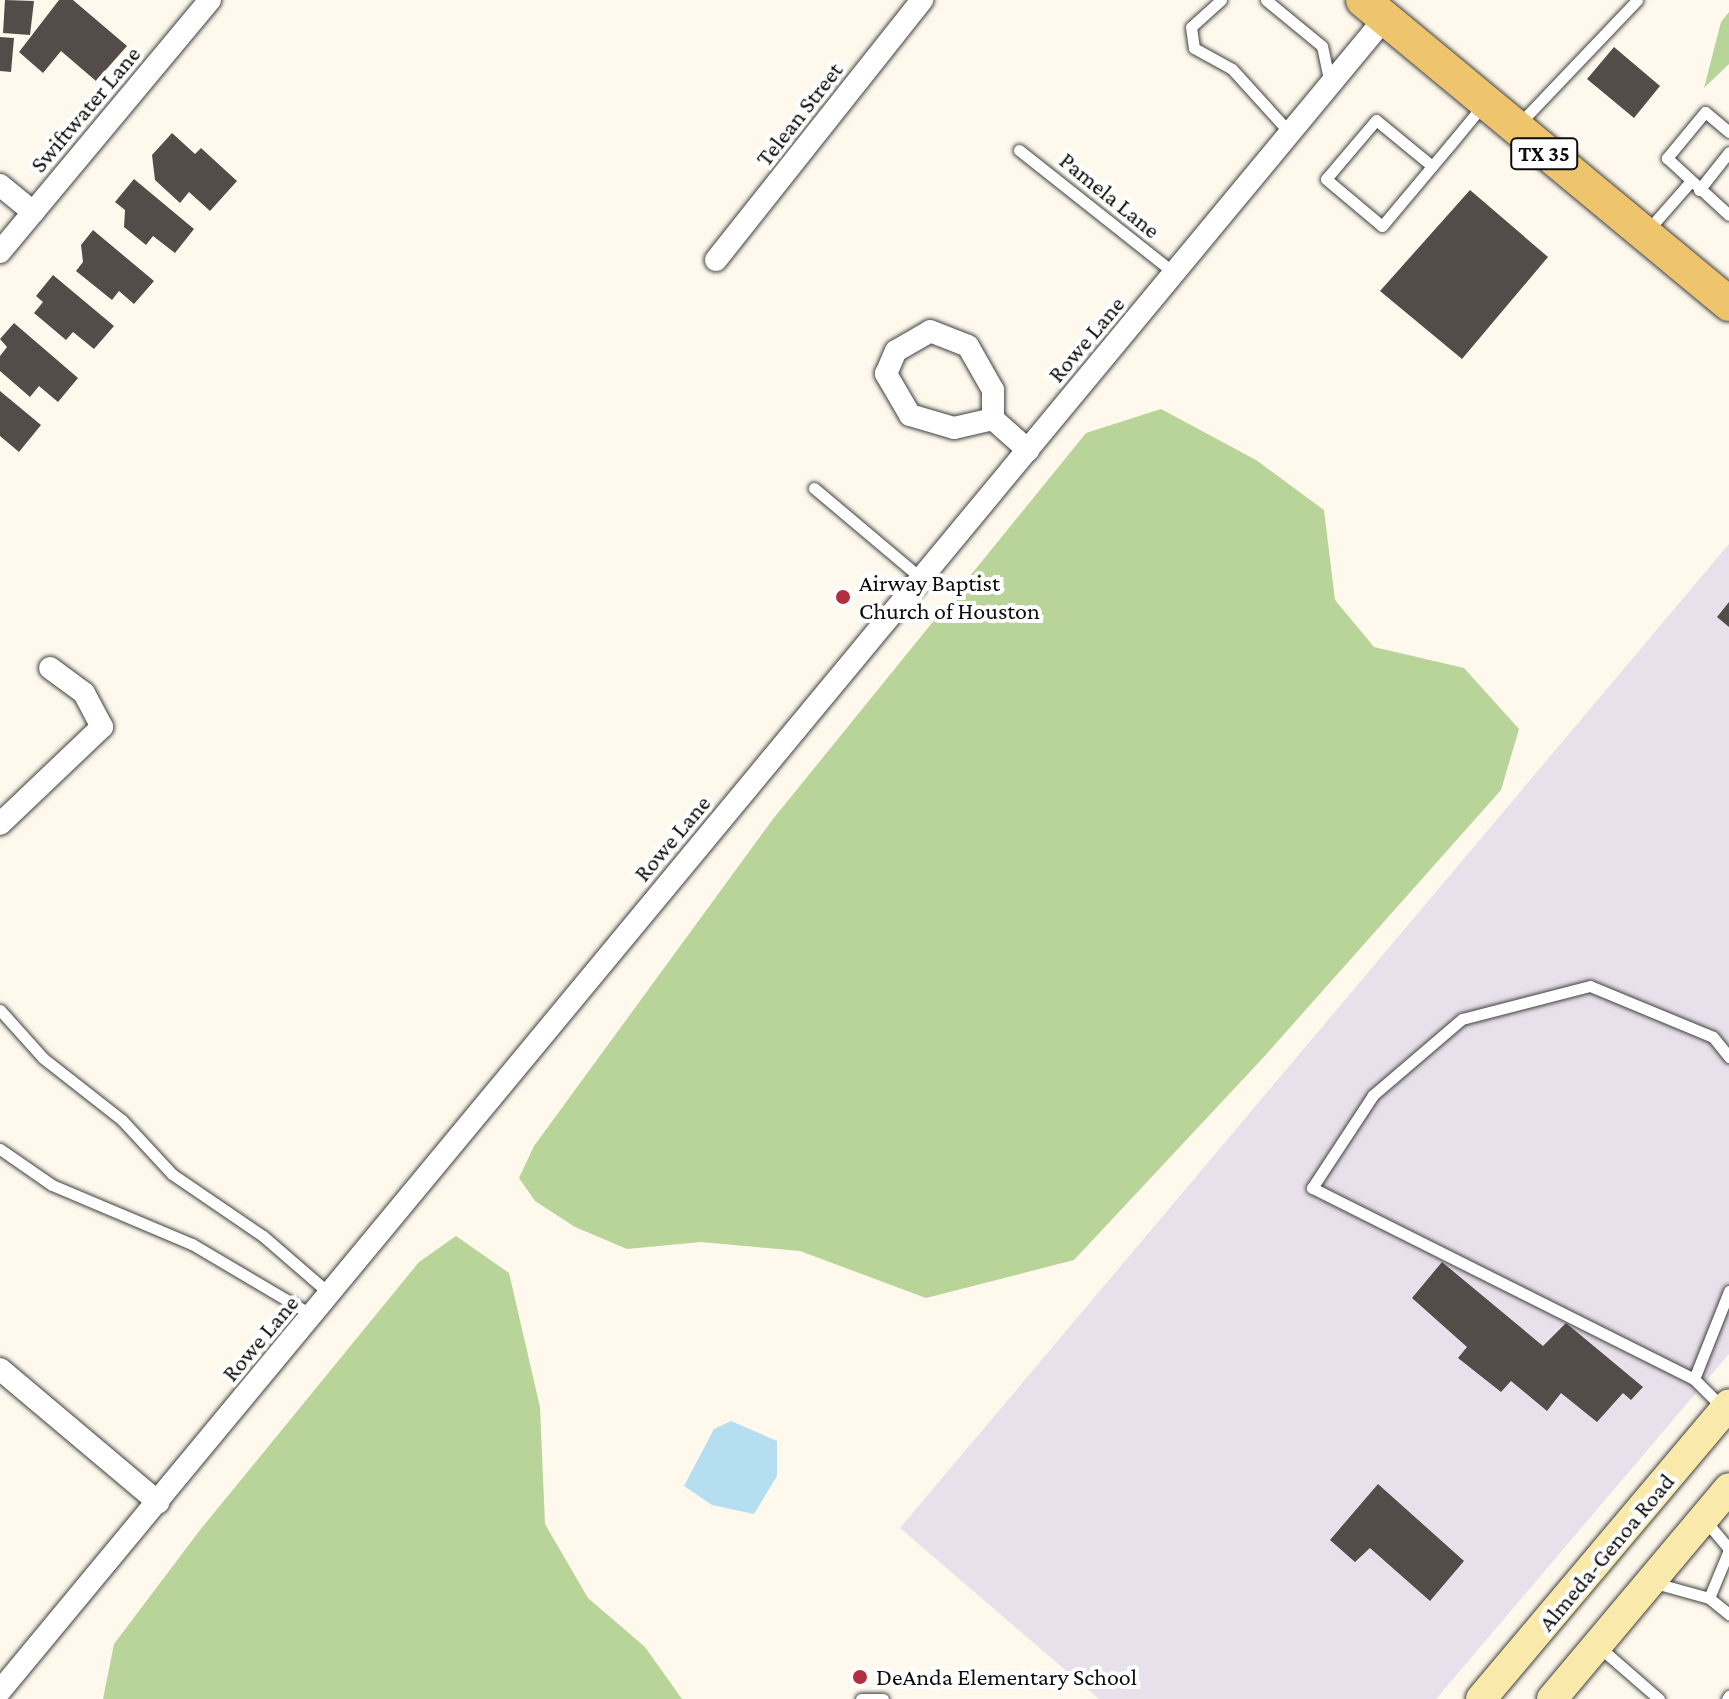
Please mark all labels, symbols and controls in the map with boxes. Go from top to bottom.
street label: Swiftwater Lane [24,40,146,178]
street label: Telean Street [749,56,849,172]
road number: TX 35 [1510,136,1578,172]
street label: Pamela Lane [1054,146,1166,244]
street label: Rowe Lane [1042,290,1130,388]
place label: Airway Baptist Church of Houston [859,569,1040,625]
marker: Airway Baptist Church of Houston [834,588,852,606]
street label: Rowe Lane [628,789,716,887]
street label: Rowe Lane [216,1289,304,1387]
street label: Almeda-Genoa Road [1532,1467,1680,1637]
place label: DeAnda Elementary School [876,1663,1137,1691]
marker: DeAnda Elementary School [851,1668,869,1686]

